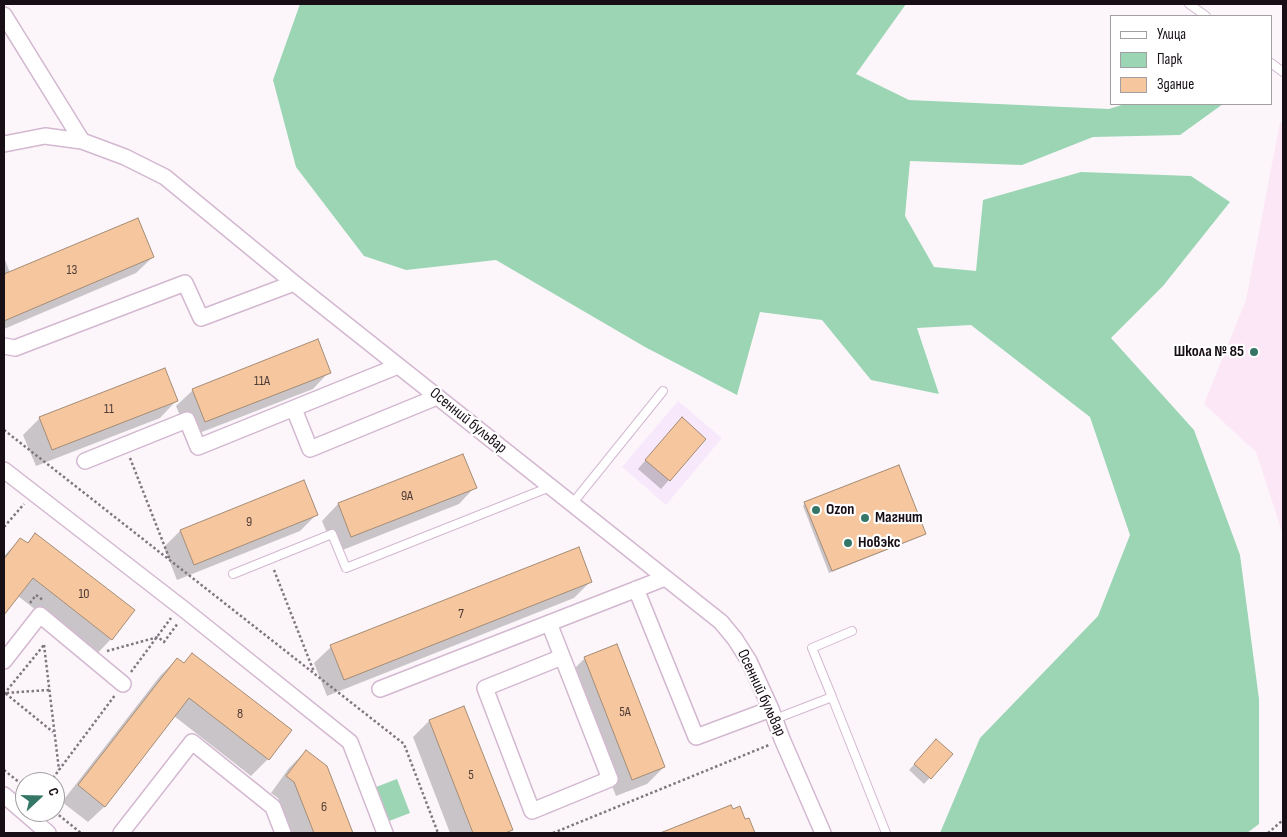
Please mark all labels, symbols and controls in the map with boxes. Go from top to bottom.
legend [1110,15,1272,105]
text: Улица [1157,25,1186,44]
text: Парк [1157,50,1182,69]
text: Здание [1157,75,1194,94]
house number: 13 [67,262,77,278]
place label: Школа № 85 [1174,342,1244,362]
marker: Школа № 85 [1248,346,1260,358]
house number: 11А [254,373,270,389]
street label: Осенний бульвар [425,384,511,458]
house number: 11 [104,401,114,417]
house number: 9А [401,488,413,504]
place label: Ozon [826,500,854,520]
marker: Ozon [810,504,822,516]
place label: Магнит [875,508,923,528]
marker: Магнит [859,512,871,524]
house number: 9 [246,514,252,530]
place label: Новэкс [858,533,900,553]
marker: Новэкс [842,537,854,549]
house number: 10 [78,586,90,602]
house number: 7 [458,606,464,622]
street label: Осенний бульвар [732,646,790,740]
house number: 5А [619,704,631,720]
house number: 8 [237,706,243,722]
house number: 5 [468,767,474,783]
north arrow [15,772,65,822]
text: С [44,785,63,798]
house number: 6 [321,799,327,815]

